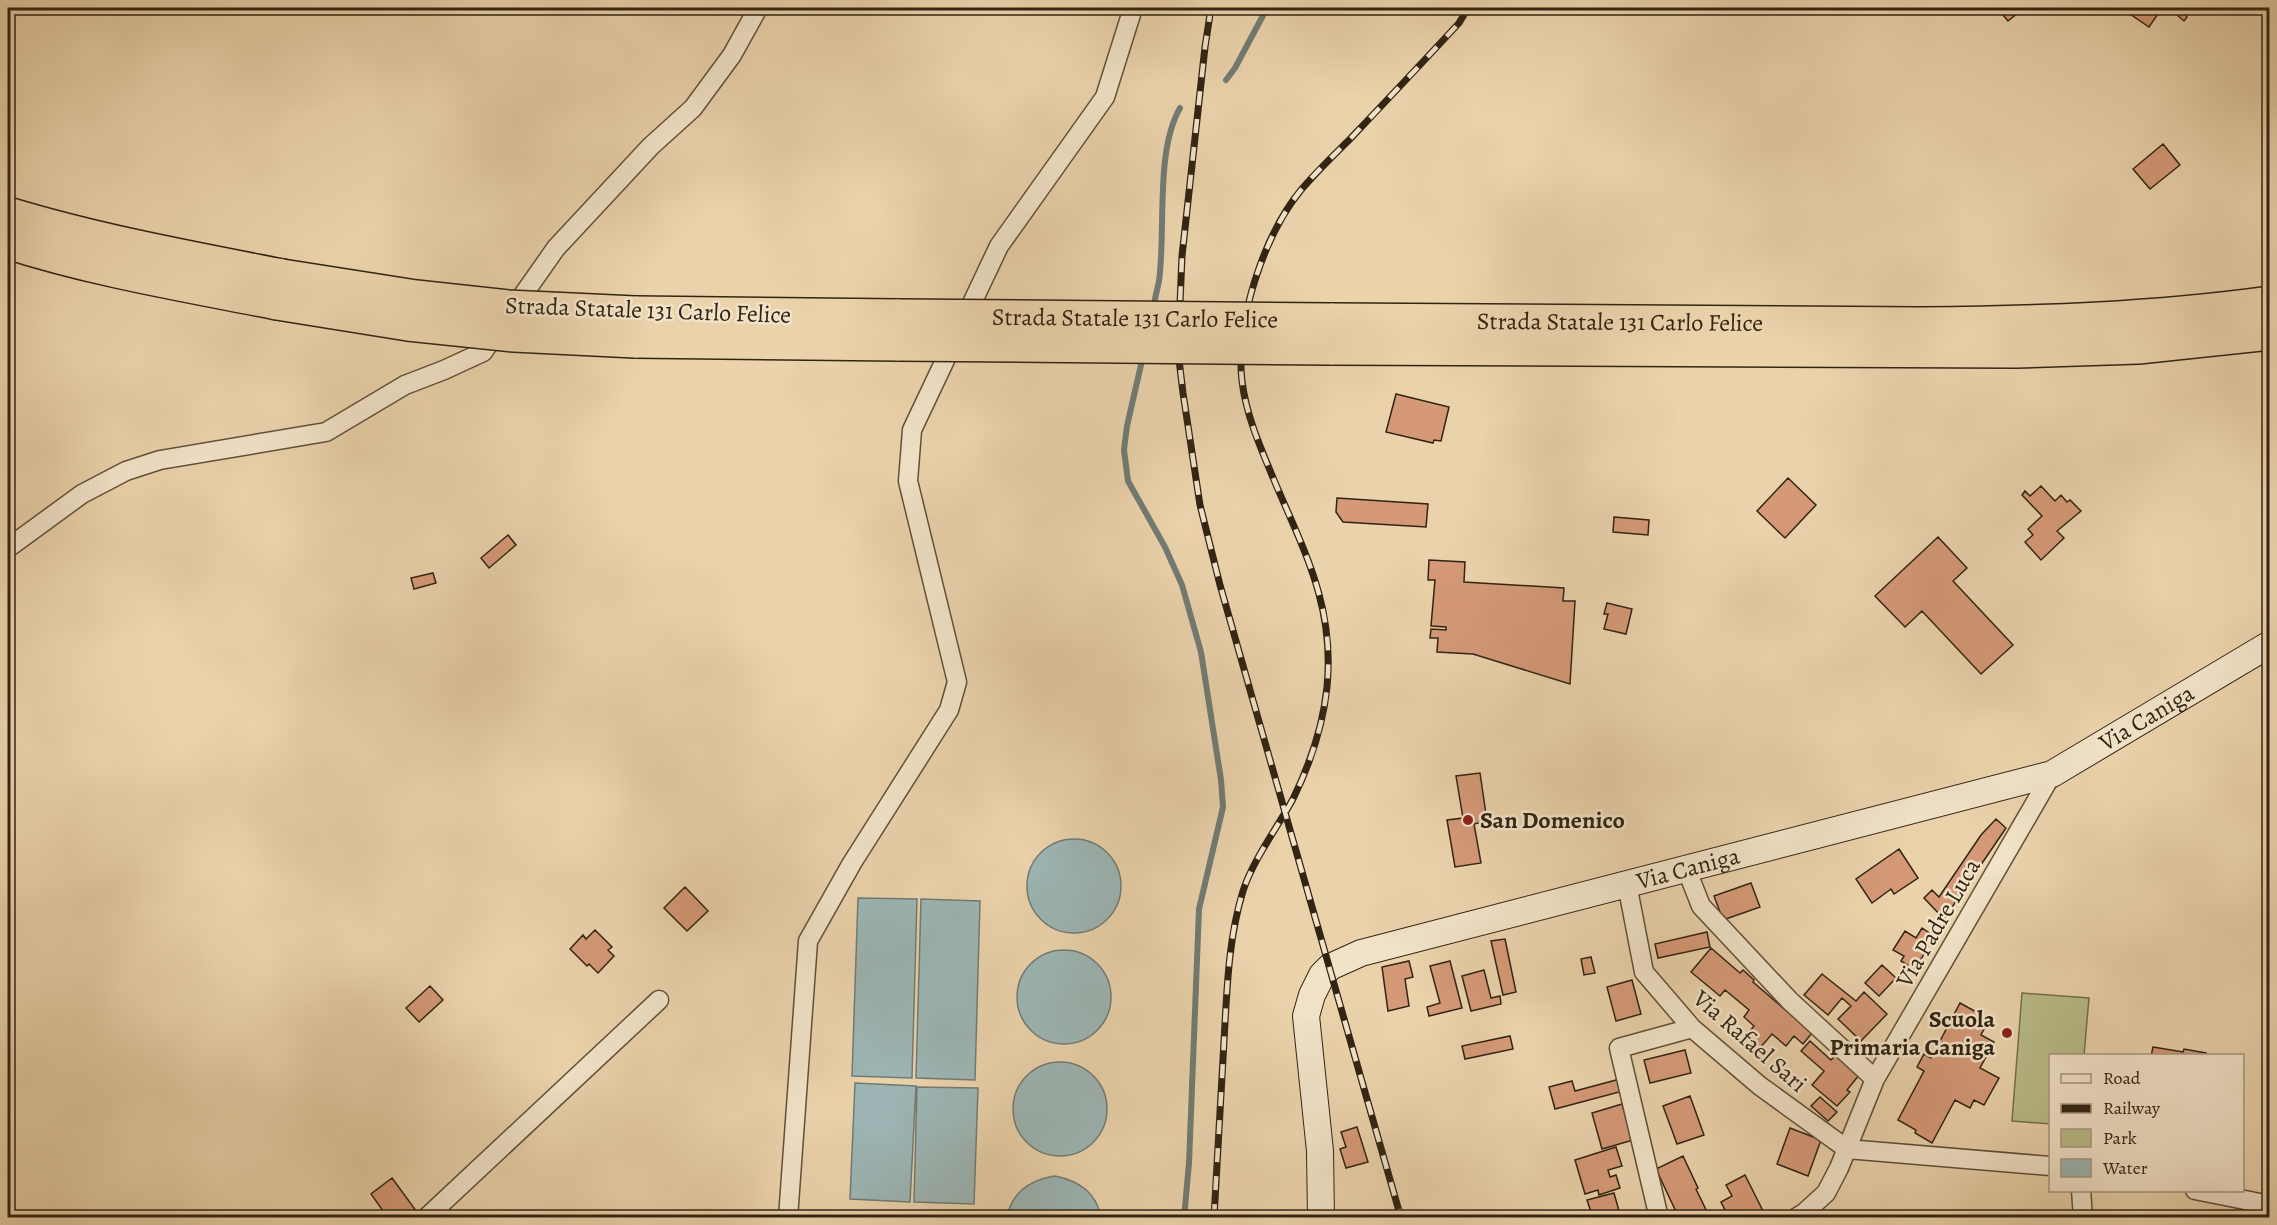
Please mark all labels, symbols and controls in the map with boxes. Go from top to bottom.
street label: Strada Statale 131 Carlo Felice [504,289,792,331]
street label: Strada Statale 131 Carlo Felice [992,301,1278,336]
street label: Strada Statale 131 Carlo Felice [1477,305,1763,339]
street label: Via Caniga [2092,677,2201,759]
place label: San Domenico [1480,804,1625,836]
marker: San Domenico [1461,813,1475,827]
street label: Via Caniga [1632,839,1744,897]
street label: Via Padre Luca [1888,852,1988,994]
street label: Via Rafael Sari [1685,982,1814,1099]
place label: Scuola Primaria Caniga [1830,1003,1995,1063]
marker: Scuola Primaria Caniga [2000,1026,2014,1040]
legend [2049,1054,2244,1192]
text: Road [2103,1066,2141,1090]
text: Railway [2103,1096,2161,1120]
text: Park [2103,1126,2137,1150]
text: Water [2102,1156,2148,1180]

